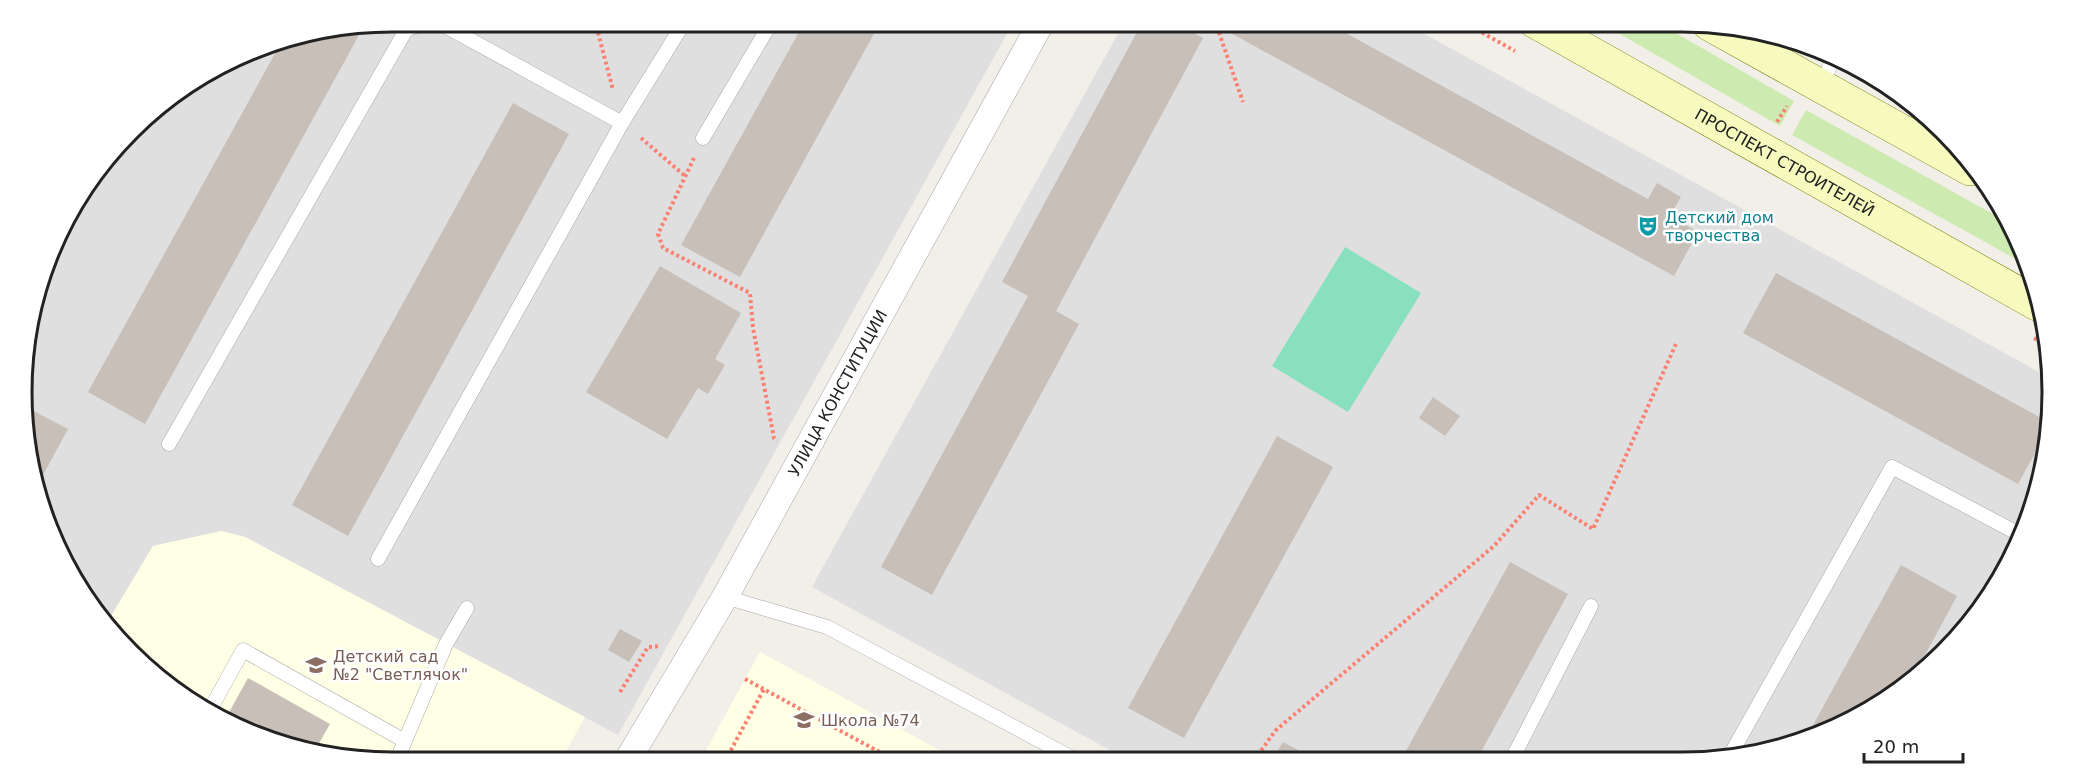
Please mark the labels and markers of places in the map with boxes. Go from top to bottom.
place label: Детский дом творчества [1665,208,1774,245]
theatre icon: Детский дом творчества [1636,214,1660,238]
place label: Детский сад №2 "Светлячок" [333,647,468,684]
school or university icon: Детский сад №2 "Светлячок" [304,653,328,677]
school or university icon: Школа №74 [792,708,816,732]
place label: Школа №74 [821,711,920,730]

